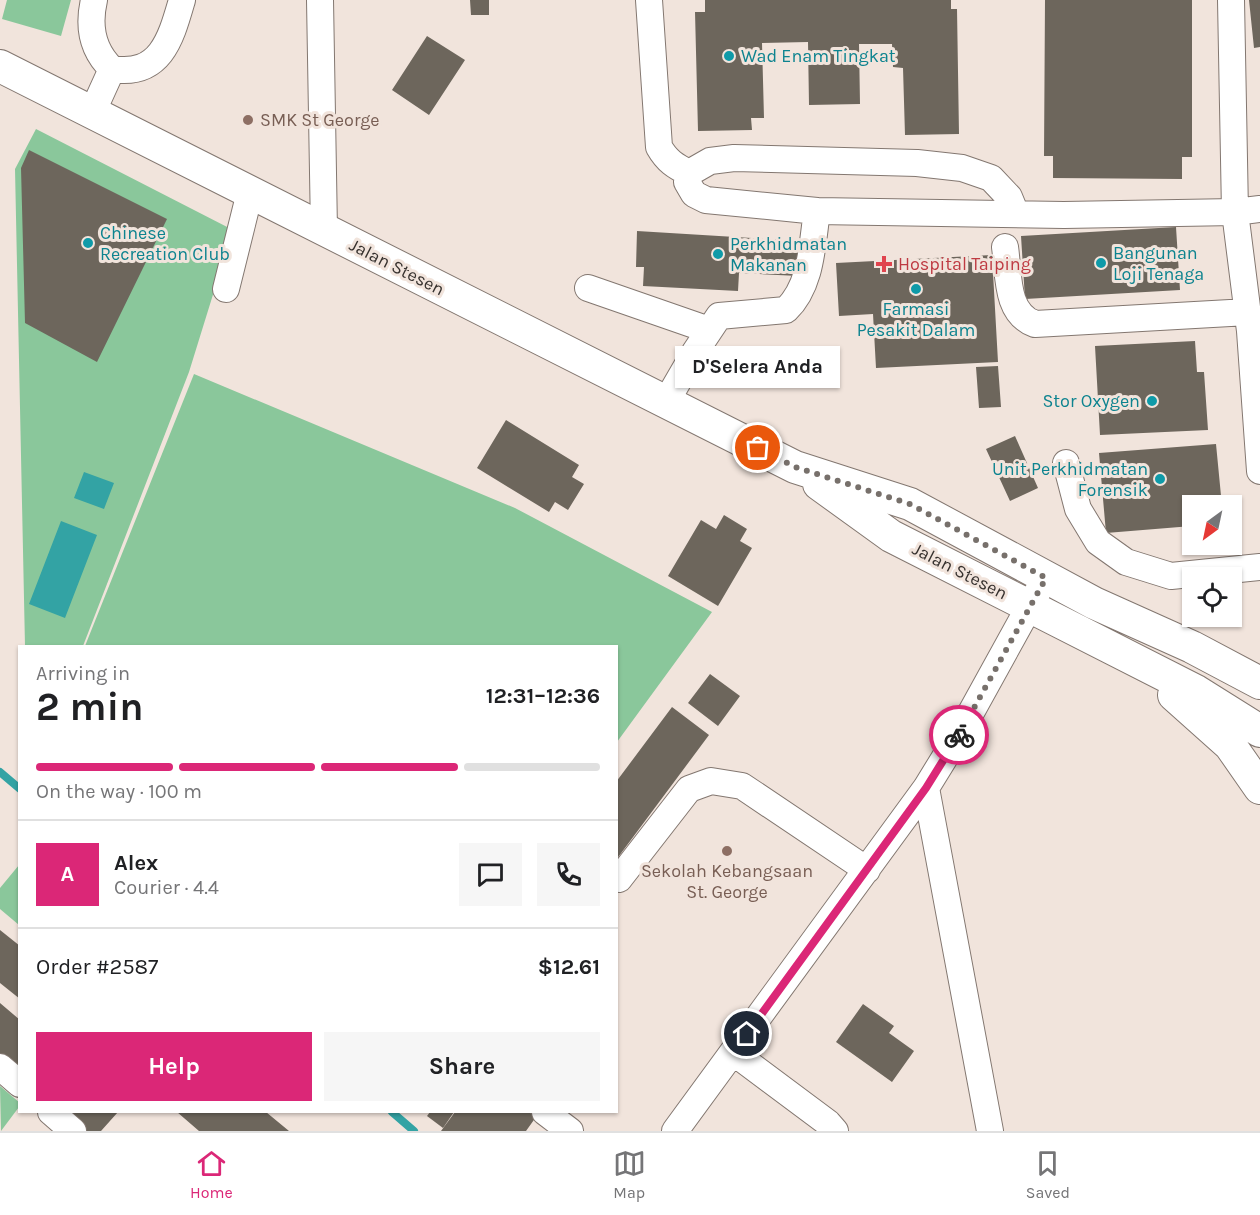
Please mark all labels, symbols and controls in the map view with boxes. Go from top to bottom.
place label: Wad Enam Tingkat [741,45,896,67]
marker: Wad Enam Tingkat [722,49,736,63]
place label: SMK St George [260,109,380,131]
marker: SMK St George [241,113,255,127]
place label: Chinese Recreation Club [100,222,230,265]
place label: Perkhidmatan Makanan [730,233,847,276]
street label: Jalan Stesen [346,234,448,300]
marker: Chinese Recreation Club [81,236,95,250]
place label: Bangunan Loji Tenaga [1113,242,1204,285]
marker: Perkhidmatan Makanan [711,247,725,261]
place label: Hospital Taiping [898,253,1031,275]
marker: Hospital Taiping [875,255,893,273]
marker: Bangunan Loji Tenaga [1094,256,1108,270]
marker: Farmasi Pesakit Dalam [909,282,923,296]
place label: Farmasi Pesakit Dalam [857,298,975,341]
callout: D'Selera Anda [676,346,840,388]
text: D'Selera Anda [692,355,823,378]
place label: Stor Oxygen [1042,390,1140,412]
marker: Stor Oxygen [1145,394,1159,408]
pin [732,422,783,473]
icon: bag [741,431,774,464]
place label: Unit Perkhidmatan Forensik [992,458,1148,501]
marker: Unit Perkhidmatan Forensik [1153,472,1167,486]
north arrow [1182,495,1242,555]
map controls [1182,495,1242,627]
street label: Jalan Stesen [909,538,1011,604]
button: locate [1182,567,1242,627]
text: Arriving in [36,662,130,685]
text: 12:31–12:36 [486,683,600,709]
text: 2 min [36,684,144,730]
courier [929,705,989,765]
icon: bike [943,719,976,752]
text: On the way · 100 m [36,780,202,803]
button: chat [459,843,522,906]
button: phone [537,843,600,906]
marker: Sekolah Kebangsaan St. George [720,844,734,858]
text: Alex [114,850,158,876]
place label: Sekolah Kebangsaan St. George [641,860,813,903]
text: A [61,861,74,887]
text: Courier · 4.4 [114,876,219,899]
text: Order #2587 [36,954,158,980]
text: $12.61 [538,954,600,980]
pin [721,1008,772,1059]
icon: home [730,1017,763,1050]
button: Help [36,1032,312,1101]
button: Share [324,1032,600,1101]
tab: Home [190,1147,233,1202]
tab: Map [613,1147,646,1202]
tab: Saved [1026,1147,1070,1202]

